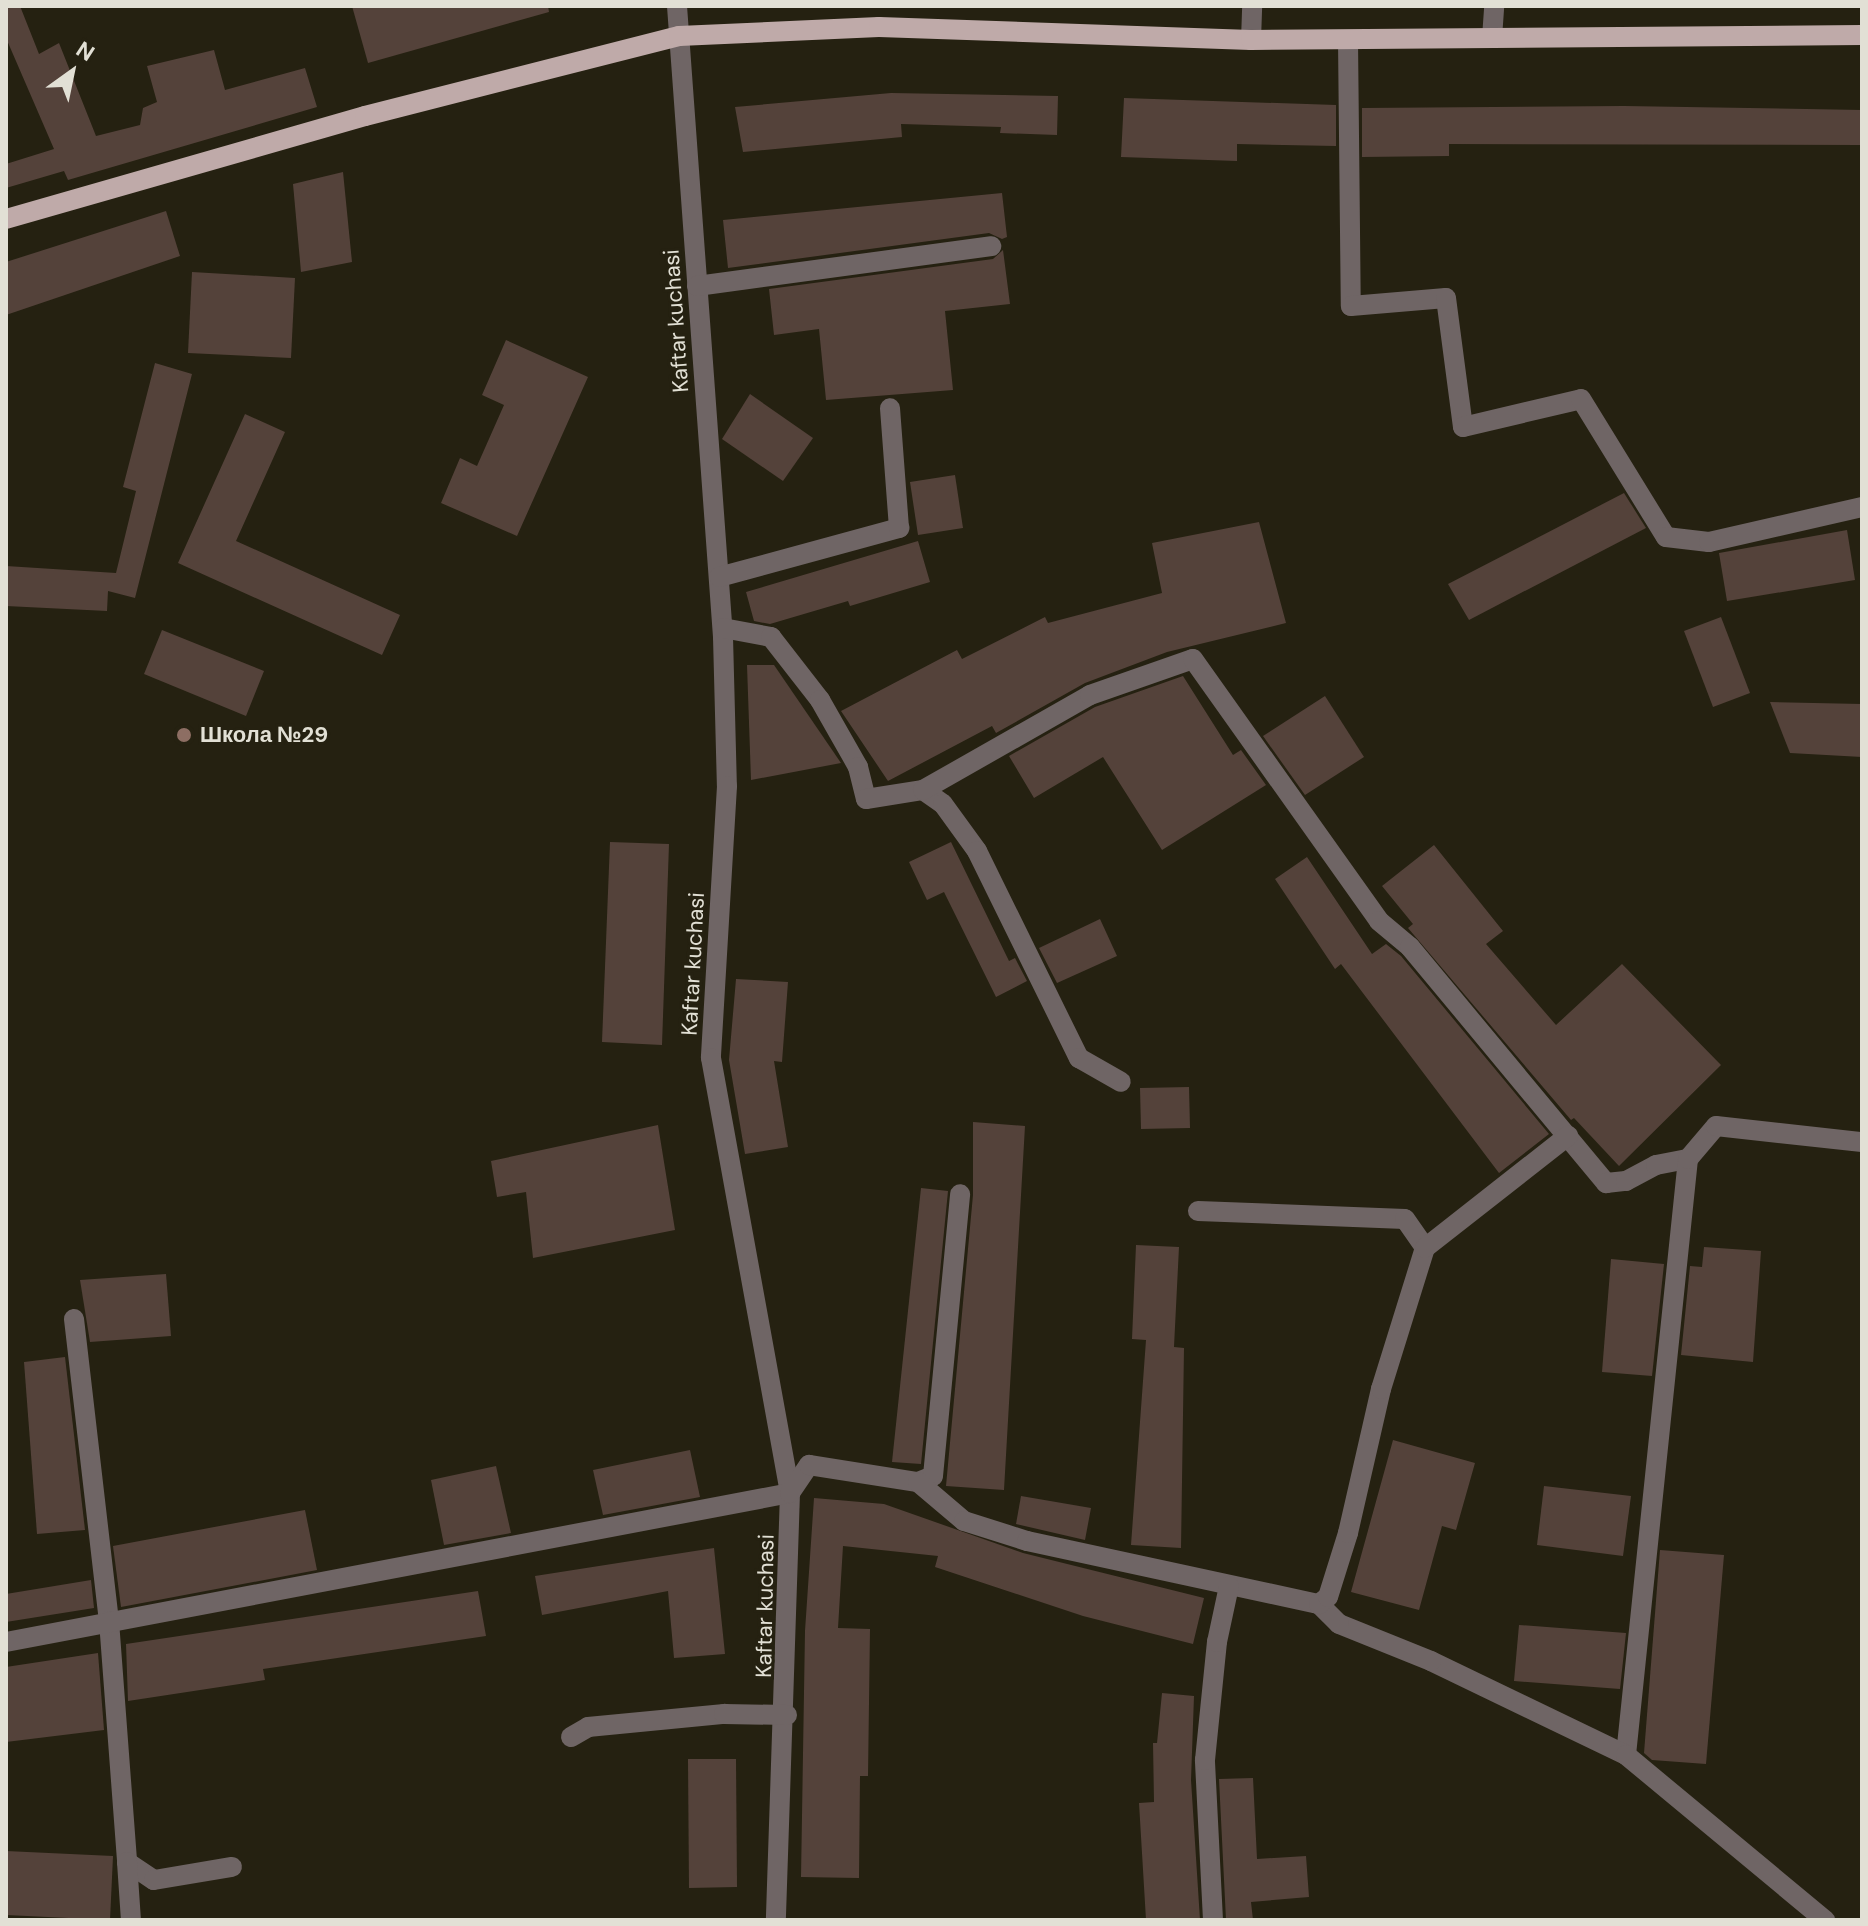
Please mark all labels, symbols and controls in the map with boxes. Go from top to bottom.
north arrow [32,32,112,112]
text: N [71,35,100,68]
street label: Kaftar kuchasi [658,248,694,394]
place label: Школа №29 [200,722,328,748]
marker: Школа №29 [175,726,193,744]
street label: Kaftar kuchasi [676,892,710,1036]
street label: Kaftar kuchasi [751,1534,779,1678]

